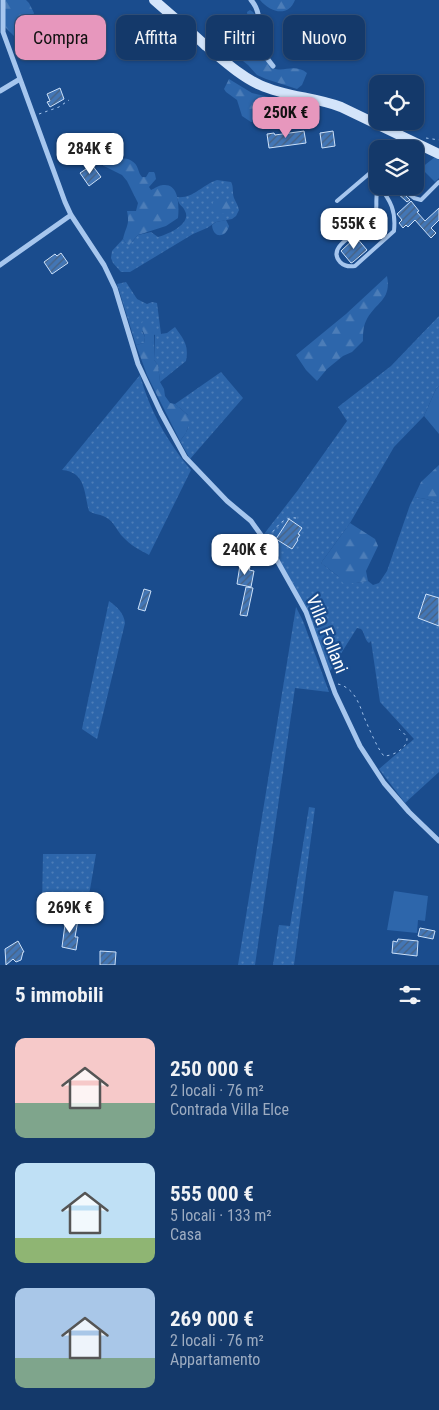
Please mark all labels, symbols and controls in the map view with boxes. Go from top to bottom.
chip: Compra [15,15,106,60]
chip: Affitta [116,15,196,60]
chip: Filtri [206,15,273,60]
chip: Nuovo [283,15,365,60]
map controls [369,75,424,195]
button: locate [369,75,424,130]
pin: 250K € [245,96,327,139]
text: 250K € [264,103,308,122]
pin: 284K € [49,132,131,175]
text: 284K € [68,139,112,158]
button: layers [369,140,424,195]
pin: 555K € [313,208,395,250]
text: 555K € [332,214,376,233]
pin: 240K € [204,534,286,576]
text: 240K € [223,540,267,559]
street label: Villa Follani [302,592,353,676]
pin: 269K € [29,892,111,934]
text: 269K € [48,898,92,917]
icon: filters [396,981,424,1009]
text: 5 immobili [15,983,104,1007]
text: 250 000 € [170,1057,254,1081]
icon: home [55,1058,115,1118]
text: 2 locali · 76 m² [170,1081,264,1100]
text: Contrada Villa Elce [170,1100,289,1119]
text: 555 000 € [170,1182,254,1206]
icon: home [55,1183,115,1243]
text: 5 locali · 133 m² [170,1206,272,1225]
text: Casa [170,1225,202,1244]
text: 269 000 € [170,1307,254,1331]
icon: home [55,1308,115,1368]
text: 2 locali · 76 m² [170,1331,264,1350]
text: Appartamento [170,1350,260,1369]

